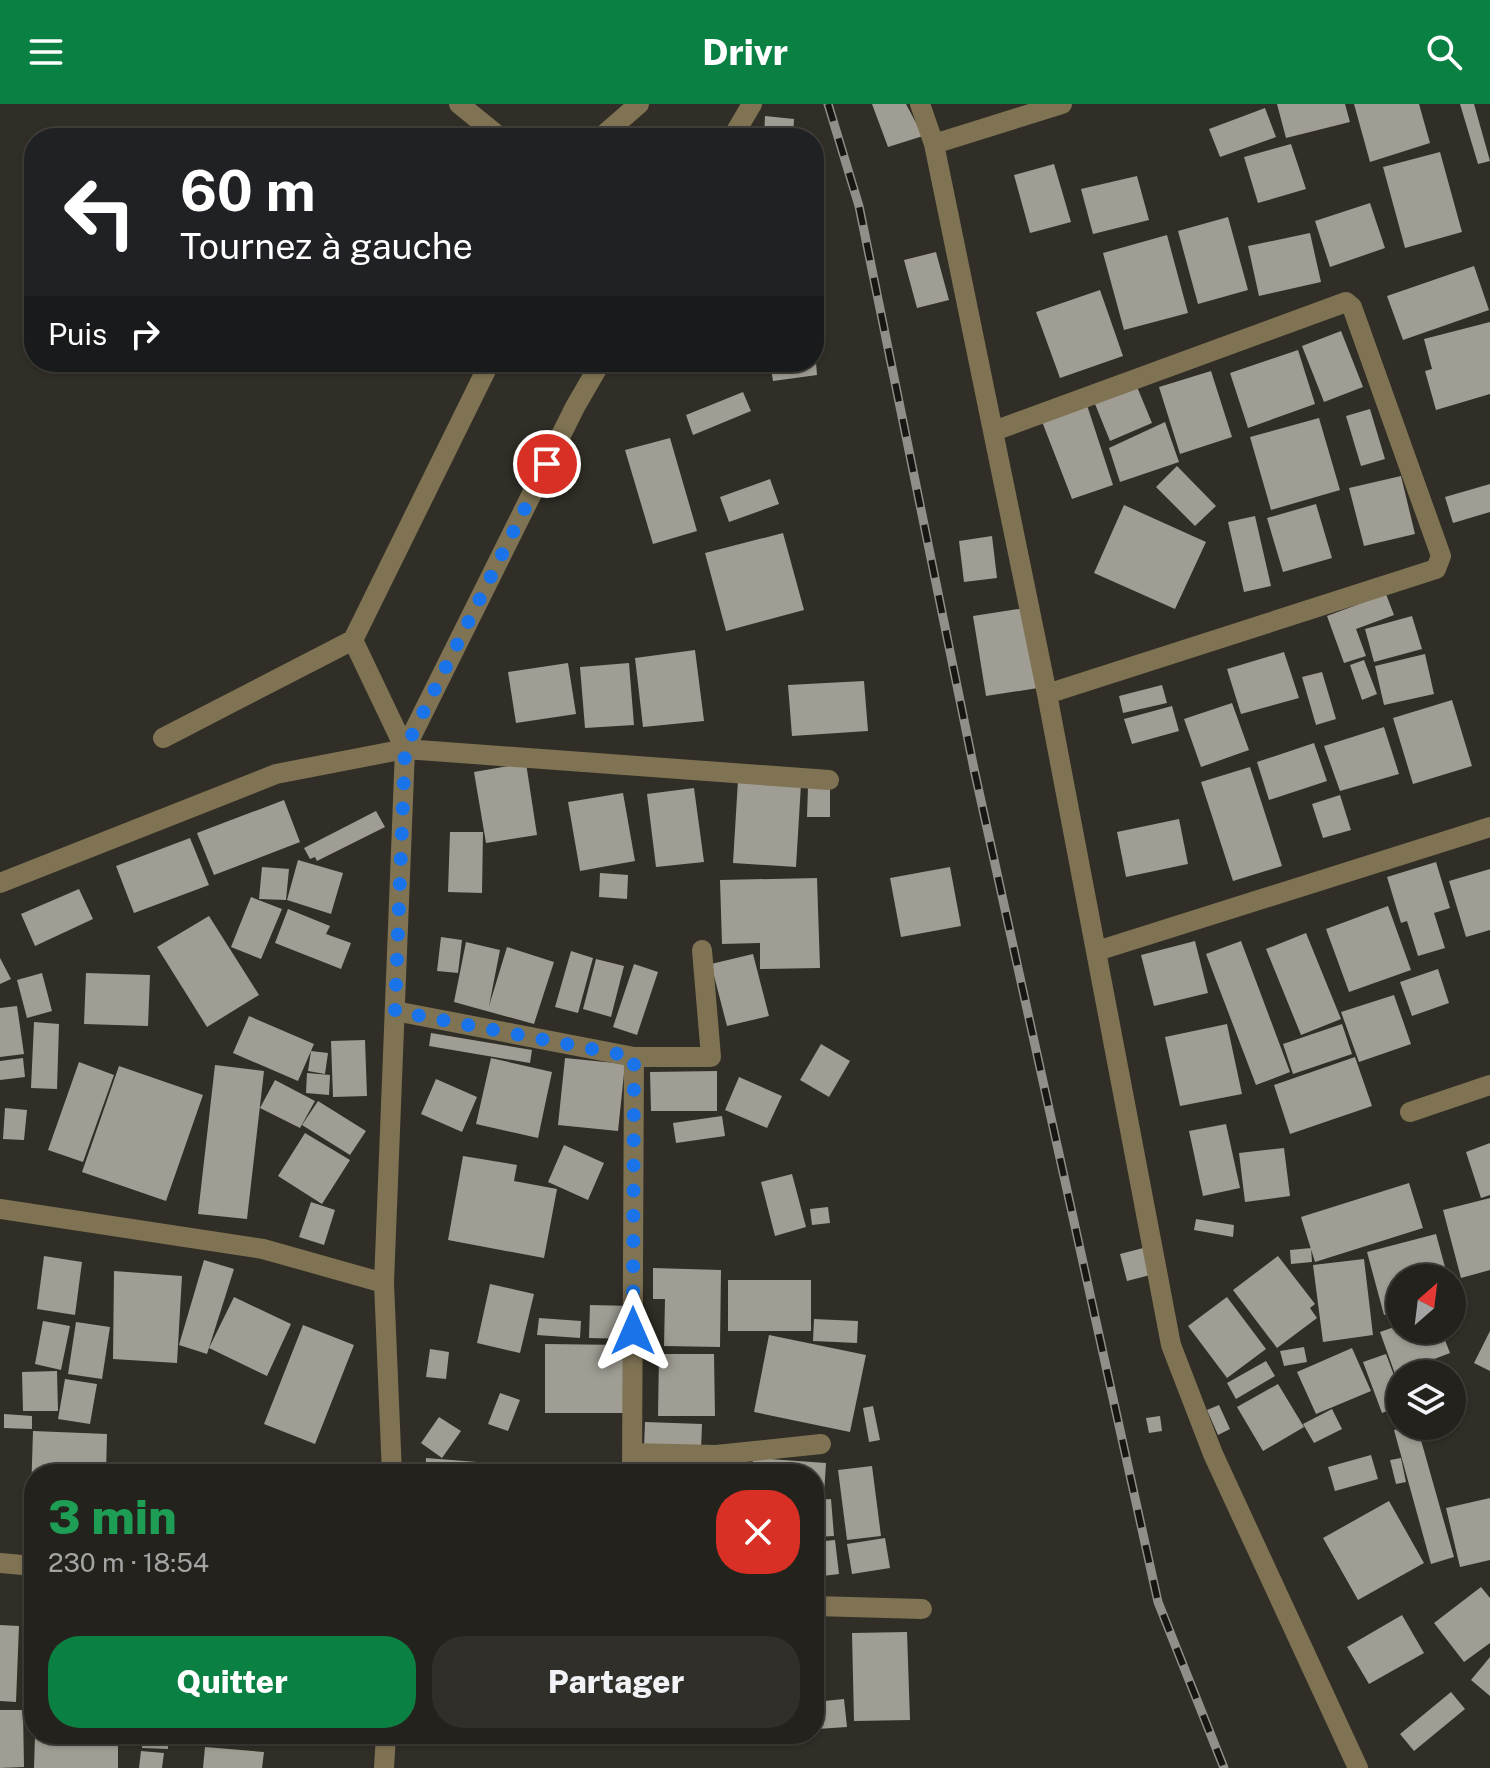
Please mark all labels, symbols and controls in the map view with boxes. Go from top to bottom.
icon: menu [24,30,68,74]
icon: search [1422,30,1466,74]
text: Drivr [702,31,788,73]
text: 60 m [180,158,316,224]
icon: left [48,160,152,264]
text: Tournez à gauche [180,225,473,267]
icon: right [123,312,167,356]
text: Puis [48,316,107,352]
pin [513,430,581,498]
icon: arrive [525,442,569,486]
north arrow [1386,1264,1466,1344]
map controls [1386,1264,1466,1440]
position arrow [591,1289,675,1373]
button: layers [1386,1360,1466,1440]
text: 3 min [48,1488,177,1545]
button: close [716,1490,800,1574]
text: 230 m · 18:54 [48,1547,209,1578]
button: Quitter [48,1636,416,1728]
button: Partager [432,1636,800,1728]

